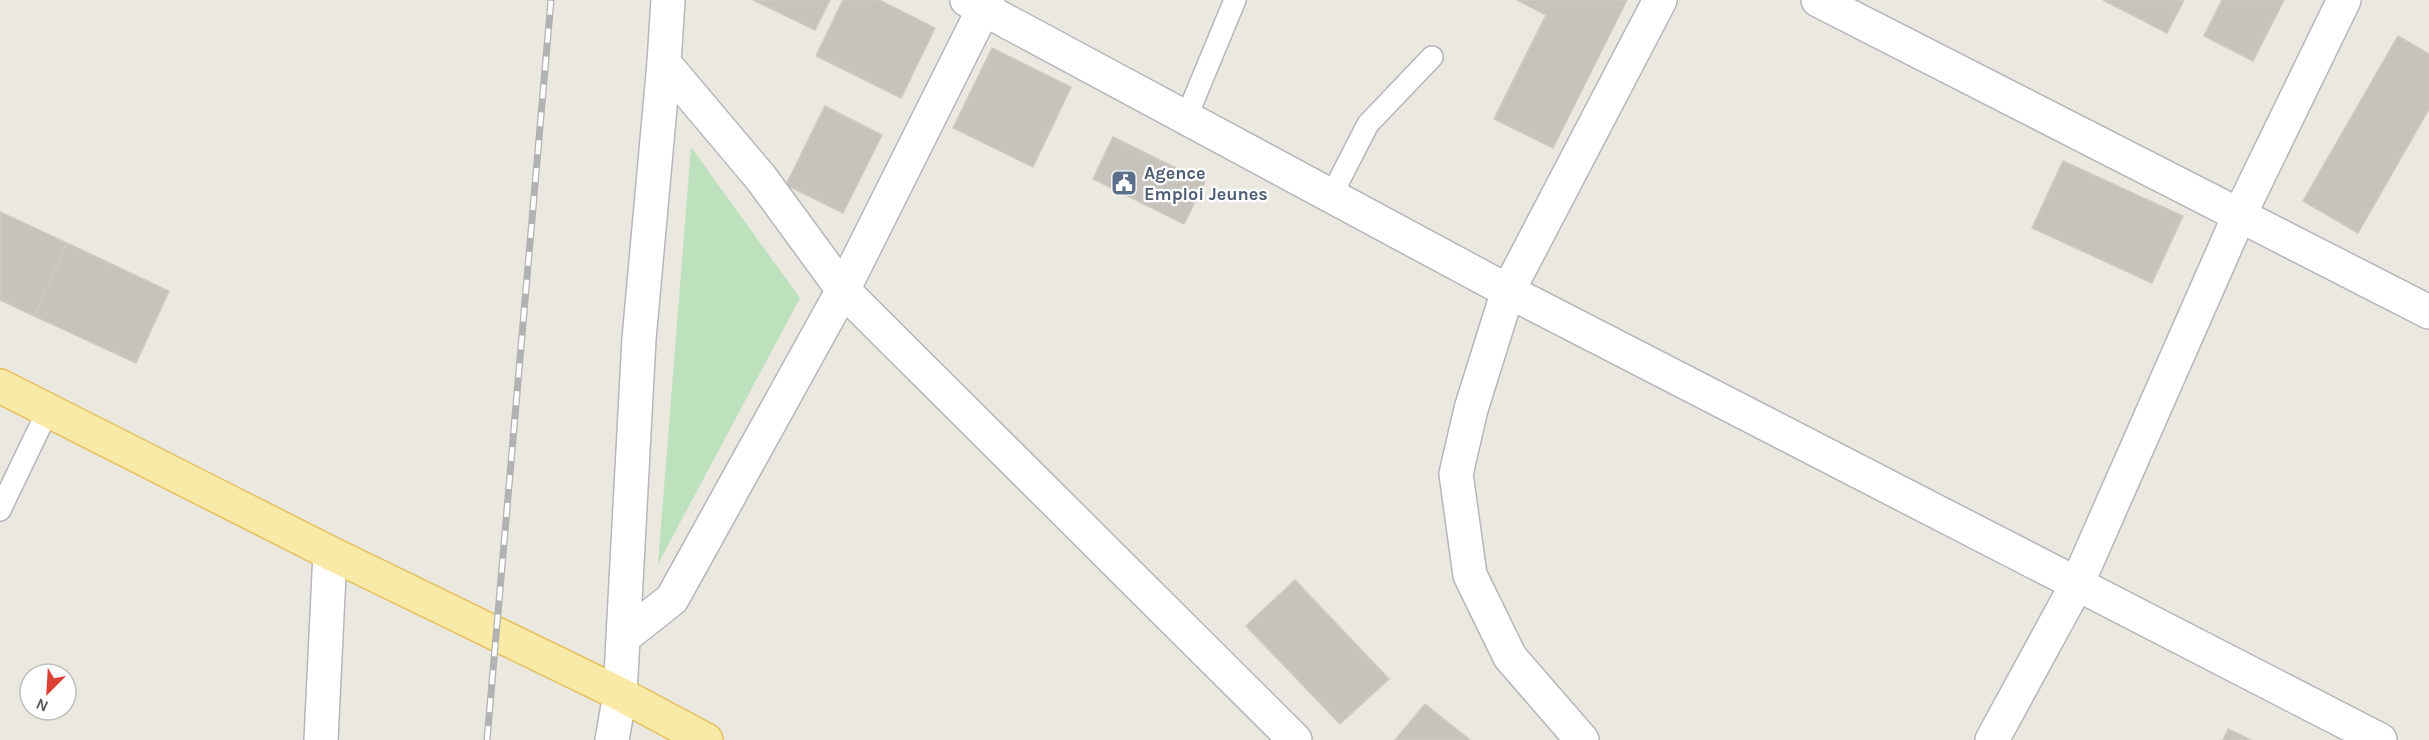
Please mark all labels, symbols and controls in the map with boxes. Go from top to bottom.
place label: Agence Emploi Jeunes [1144,162,1268,205]
public building icon: Agence Emploi Jeunes [1109,168,1139,198]
north arrow [18,662,78,722]
text: N [33,694,51,716]

